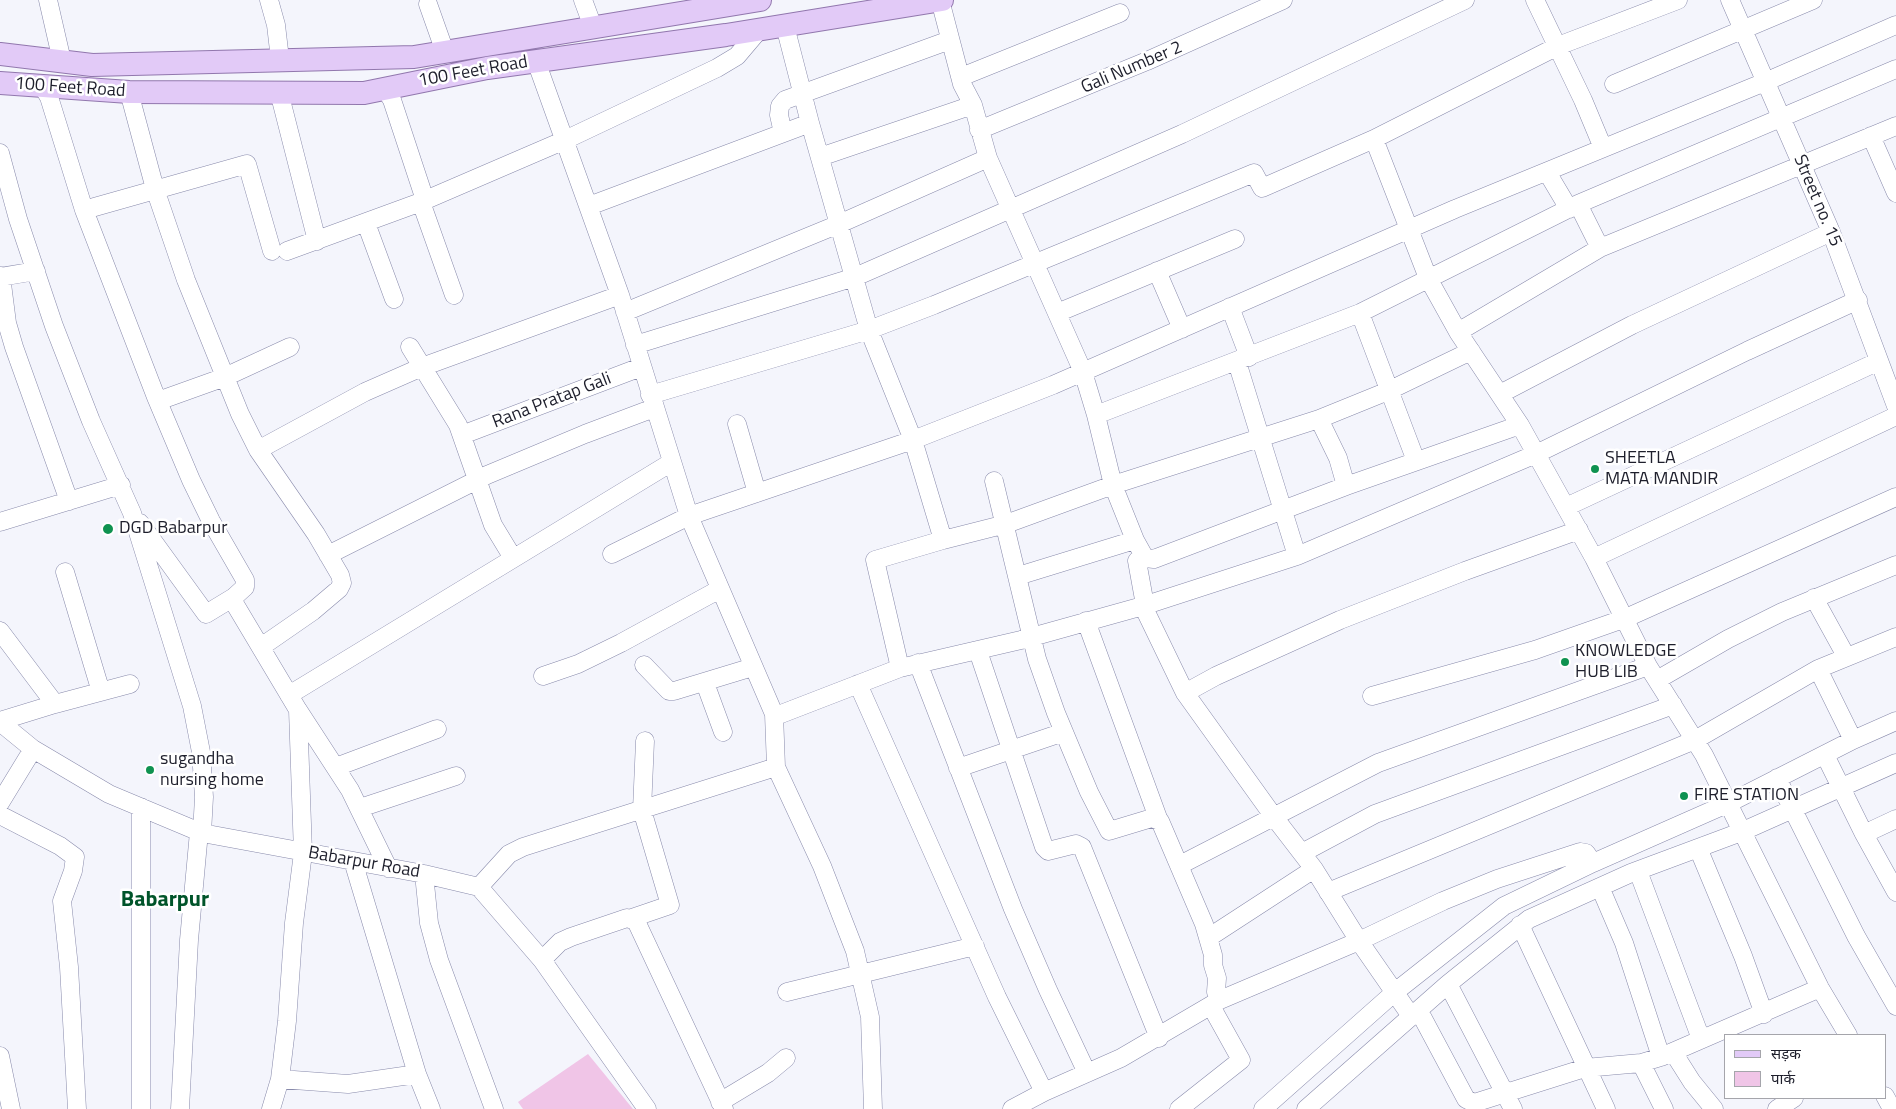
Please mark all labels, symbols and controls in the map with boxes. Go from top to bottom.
street label: Gali Number 2 [1078,37,1186,99]
street label: 100 Feet Road [417,52,529,92]
street label: 100 Feet Road [14,73,126,103]
street label: Street no. 15 [1788,152,1846,250]
street label: Rana Pratap Gali [489,368,615,434]
place label: SHEETLA MATA MANDIR [1605,448,1718,490]
marker: SHEETLA MATA MANDIR [1589,463,1601,475]
place label: DGD Babarpur [119,518,227,540]
marker: DGD Babarpur [101,522,115,536]
place label: KNOWLEDGE HUB LIB [1575,641,1676,684]
marker: KNOWLEDGE HUB LIB [1559,656,1571,668]
place label: sugandha nursing home [160,749,264,792]
marker: sugandha nursing home [144,764,156,776]
place label: FIRE STATION [1694,785,1799,807]
marker: FIRE STATION [1678,790,1690,802]
street label: Babarpur Road [306,843,422,883]
district label: Babarpur [121,888,209,914]
legend [1724,1034,1886,1099]
text: सड़क [1771,1042,1801,1065]
text: पार्क [1771,1067,1795,1090]

